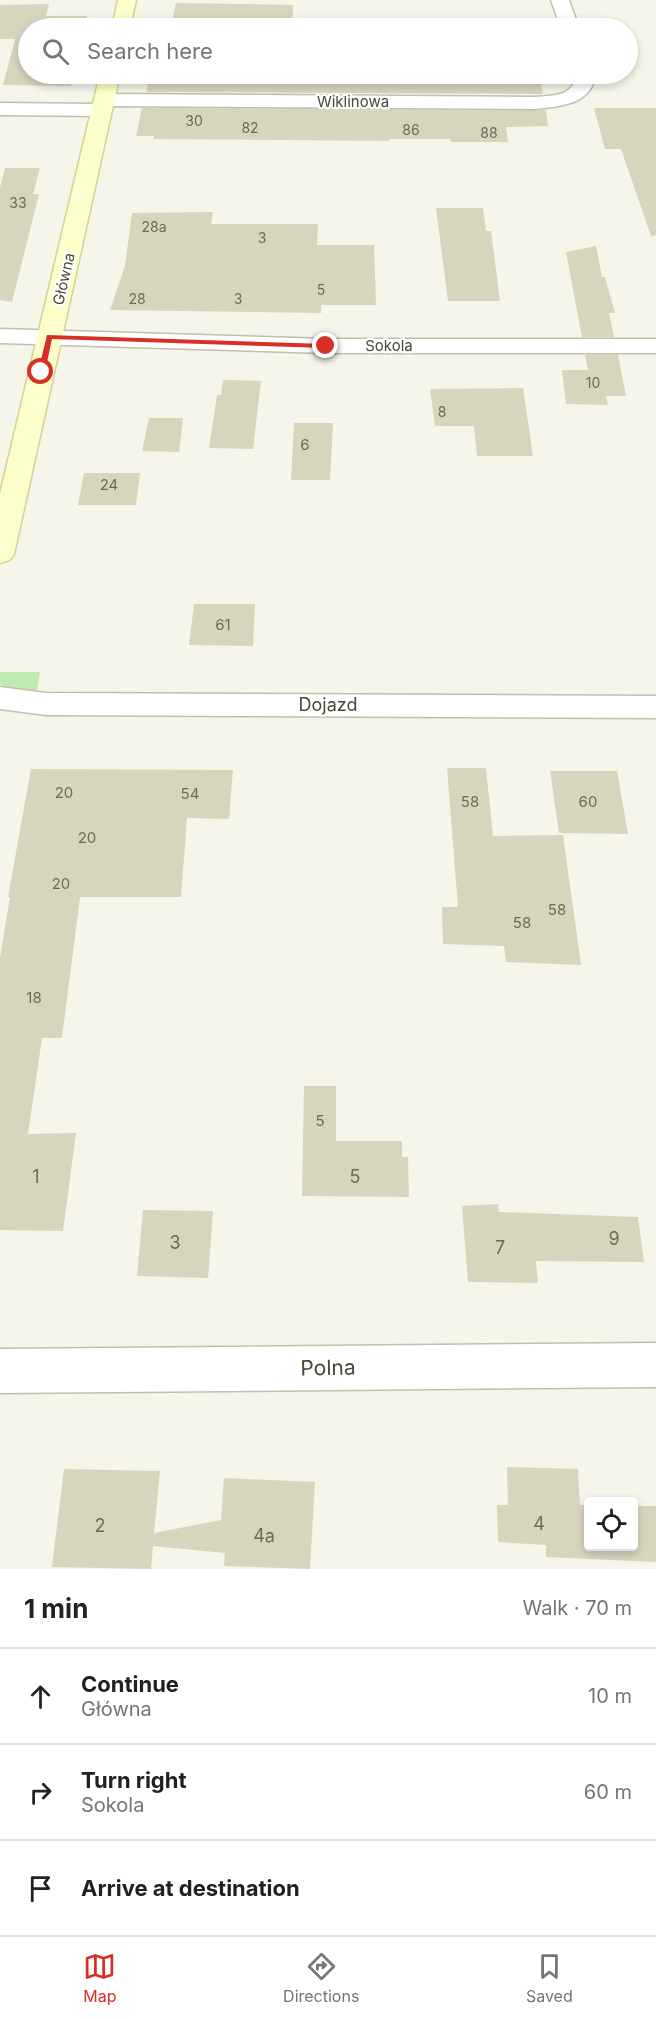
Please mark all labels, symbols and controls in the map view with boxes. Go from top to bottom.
search box [18,18,638,84]
icon: search [39,35,72,68]
text: Search here [87,38,213,64]
street label: Wiklinowa [317,92,389,111]
house number: 30 [185,112,203,129]
house number: 82 [241,119,259,136]
house number: 86 [402,121,420,138]
house number: 88 [480,124,498,141]
house number: 33 [9,194,27,211]
house number: 28a [141,218,167,235]
house number: 3 [258,229,266,246]
street label: Główna [48,251,79,307]
house number: 5 [317,281,325,298]
house number: 28 [128,290,146,307]
house number: 3 [234,290,242,307]
route end [312,332,338,358]
street label: Sokola [365,336,413,355]
route start [27,358,53,384]
house number: 10 [586,374,600,391]
house number: 8 [438,403,446,420]
house number: 6 [300,435,310,454]
house number: 24 [100,475,118,494]
house number: 61 [215,615,231,634]
street label: Dojazd [299,694,357,715]
house number: 20 [55,783,73,802]
house number: 54 [181,784,199,803]
house number: 58 [461,792,479,811]
house number: 60 [579,792,597,811]
house number: 20 [78,828,96,847]
house number: 20 [52,874,70,893]
house number: 58 [548,900,566,919]
house number: 58 [513,913,531,932]
house number: 18 [26,988,42,1007]
house number: 5 [315,1111,325,1130]
house number: 1 [32,1166,40,1187]
house number: 5 [350,1166,360,1187]
house number: 9 [608,1228,620,1249]
house number: 3 [169,1232,181,1253]
house number: 7 [495,1237,505,1258]
street label: Polna [300,1355,356,1380]
map controls [584,1497,638,1551]
button: locate [584,1497,638,1551]
house number: 4 [533,1513,545,1534]
house number: 2 [95,1515,105,1536]
house number: 4a [253,1525,275,1546]
text: 1 min [24,1593,88,1624]
text: Walk · 70 m [522,1596,632,1620]
text: Continue [81,1671,179,1697]
icon: ahead [24,1680,57,1713]
text: 10 m [588,1684,632,1708]
text: Główna [81,1697,152,1721]
text: Turn right [81,1767,187,1793]
icon: right [24,1776,57,1809]
text: 60 m [584,1780,632,1804]
text: Sokola [81,1793,144,1817]
icon: arrive [24,1872,57,1905]
text: Arrive at destination [81,1875,300,1901]
tab: Map [83,1950,117,2006]
tab: Directions [283,1950,359,2006]
tab: Saved [526,1950,573,2006]

